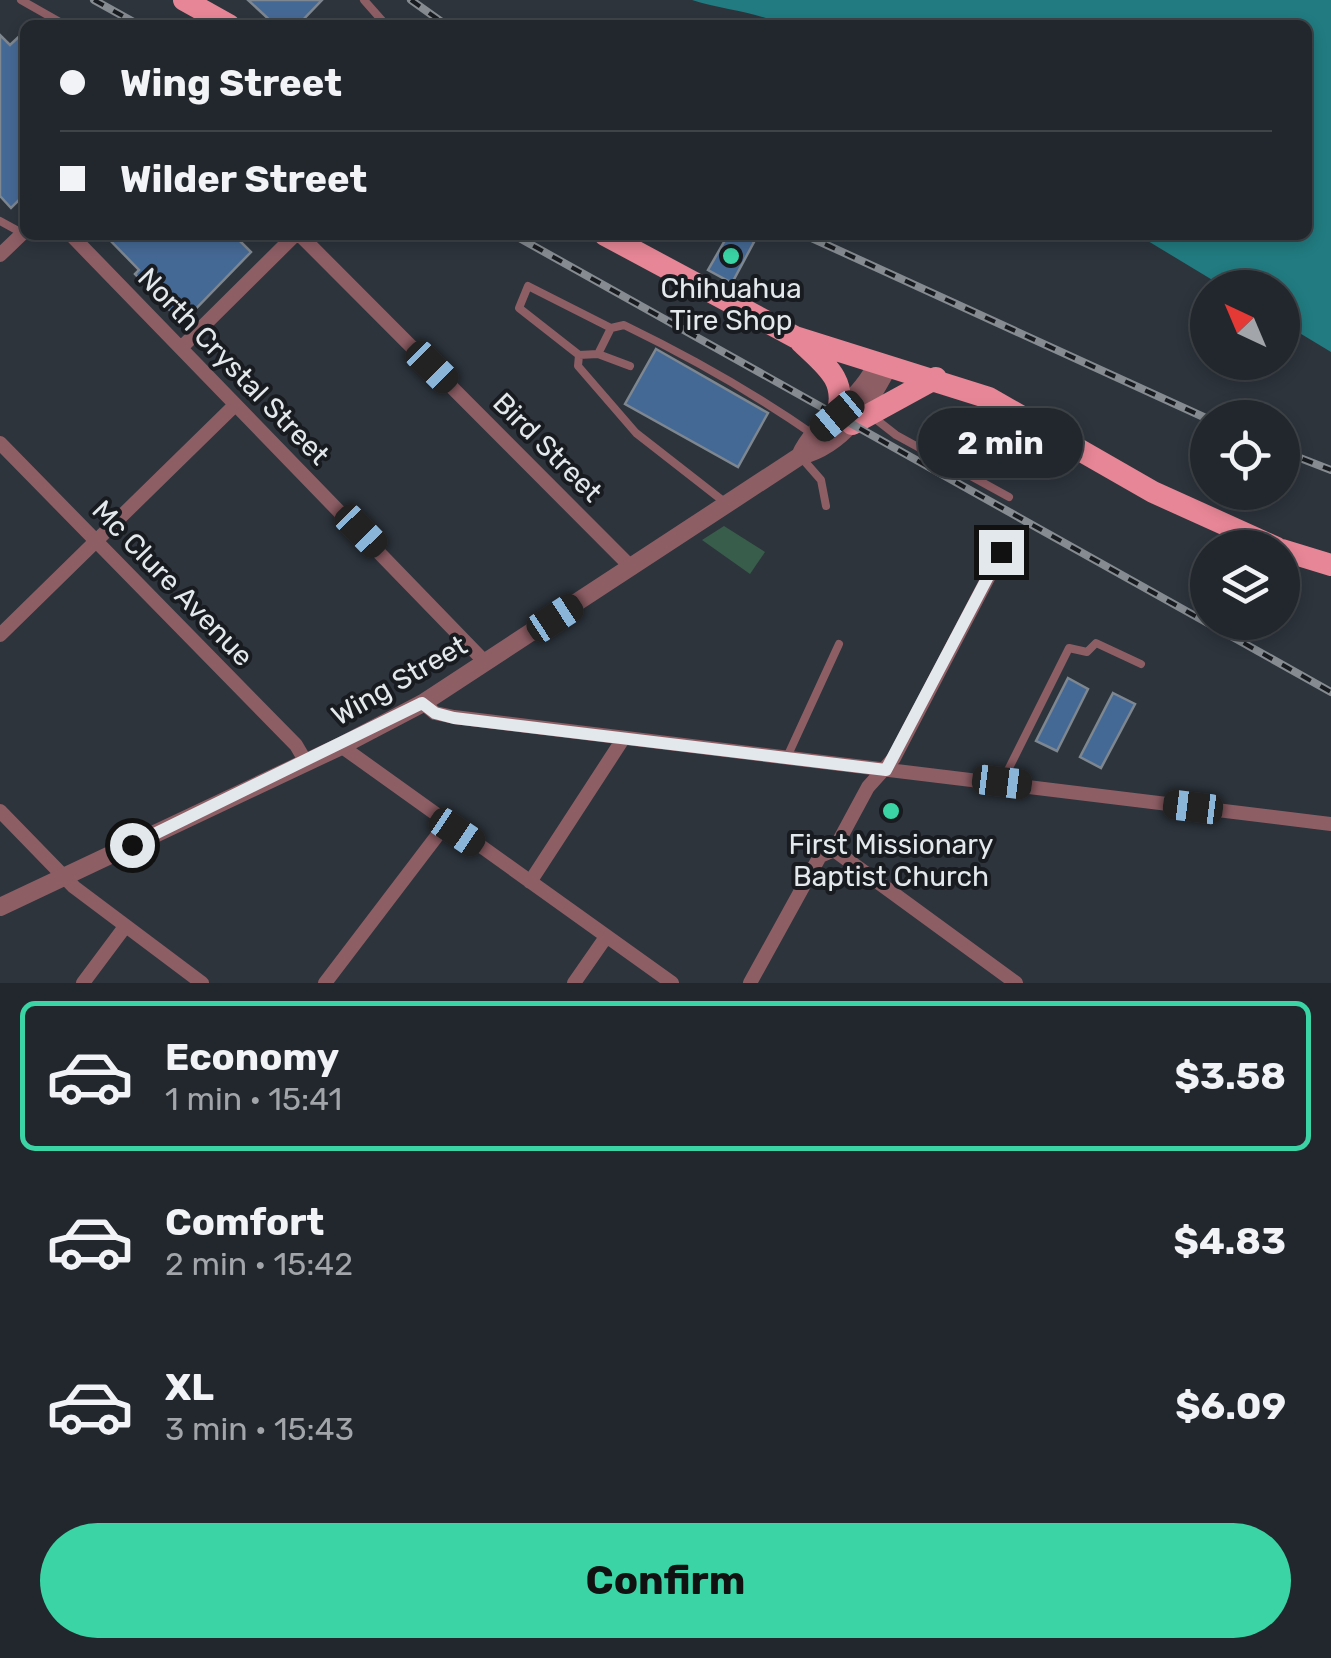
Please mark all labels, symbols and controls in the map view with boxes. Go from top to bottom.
text: Wing Street [120,60,342,106]
text: Wilder Street [120,156,367,202]
marker: Chihuahua Tire Shop [720,245,742,267]
street label: North Crystal Street [131,261,336,472]
north arrow [1190,270,1300,380]
map controls [1190,270,1300,640]
place label: Chihuahua Tire Shop [660,272,802,337]
car [400,335,464,399]
car [804,385,870,447]
street label: Bird Street [486,386,609,509]
button: locate [1190,400,1300,510]
callout: 2 min [918,407,1084,477]
text: 2 min [957,424,1044,462]
street label: Mc Clure Avenue [85,494,260,673]
car [329,499,393,563]
route end [979,530,1024,575]
button: layers [1190,530,1300,640]
car [522,589,588,647]
street label: Wing Street [326,628,473,732]
car [970,763,1034,801]
car [1161,788,1225,826]
marker: First Missionary Baptist Church [880,800,902,822]
car [424,803,490,861]
route start [110,823,155,868]
place label: First Missionary Baptist Church [789,828,993,893]
icon: car [45,1031,135,1121]
text: Economy [165,1034,339,1080]
text: $3.58 [1175,1053,1286,1099]
text: 1 min · 15:41 [165,1080,342,1118]
icon: car [45,1196,135,1286]
text: Comfort [165,1199,324,1245]
text: $4.83 [1174,1218,1286,1264]
text: 2 min · 15:42 [165,1245,353,1283]
icon: car [45,1361,135,1451]
text: XL [165,1364,214,1410]
text: $6.09 [1175,1383,1286,1429]
text: 3 min · 15:43 [165,1410,354,1448]
button: Confirm [40,1523,1291,1638]

